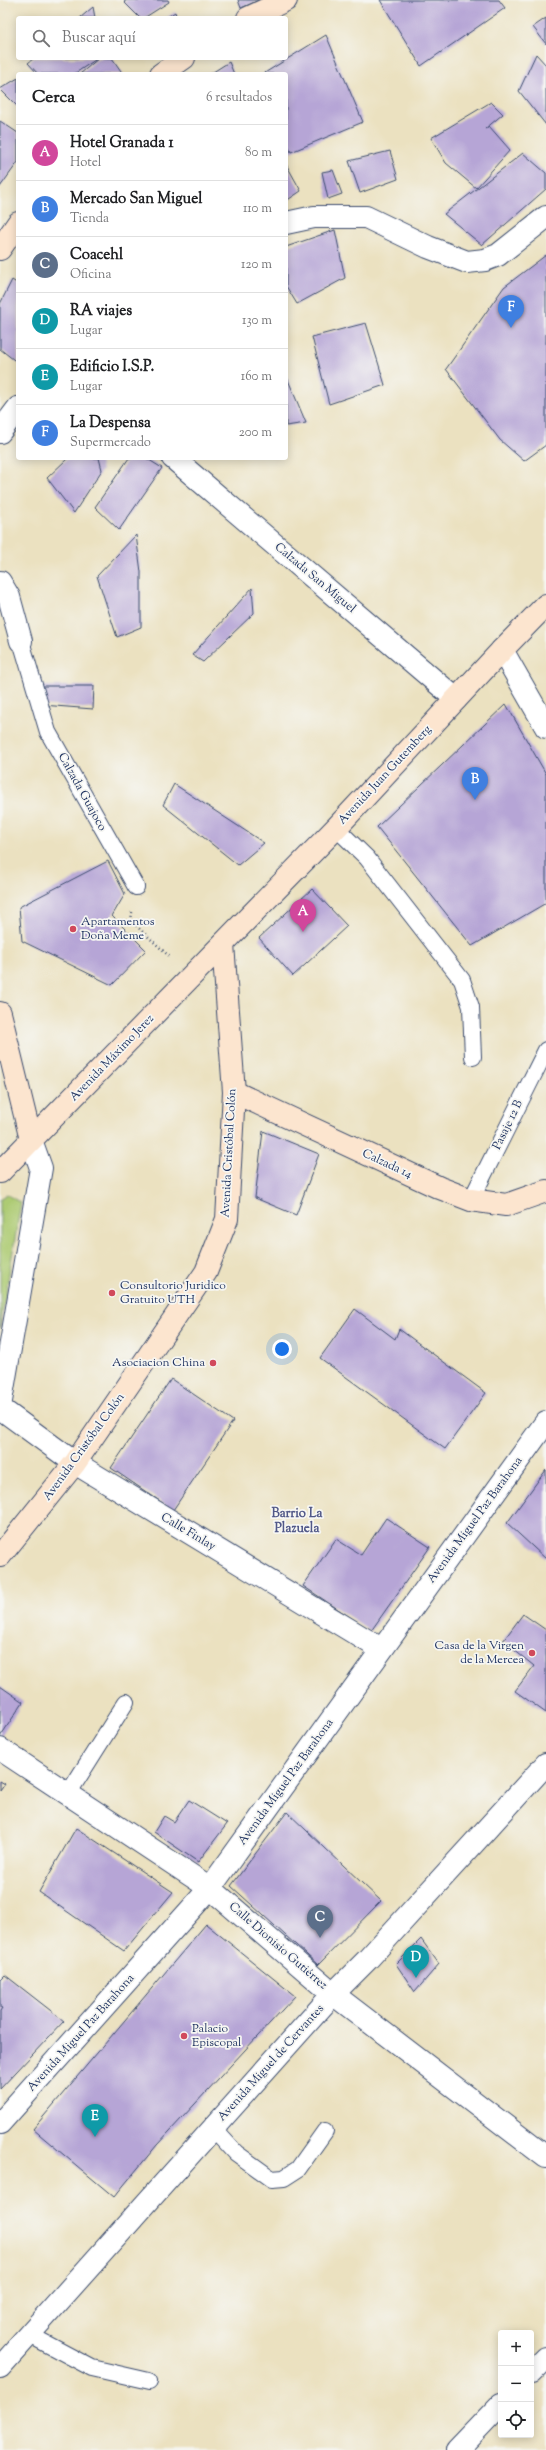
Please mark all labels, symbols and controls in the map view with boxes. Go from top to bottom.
search box [16,16,288,60]
icon: search [30,27,52,49]
text: Buscar aquí [62,28,136,49]
text: Cerca [32,86,75,110]
text: 6 resultados [206,89,272,107]
text: Hotel Granada 1 [70,133,174,154]
text: A [40,144,50,162]
text: 80 m [245,144,272,162]
text: Hotel [70,154,101,172]
text: Mercado San Miguel [70,189,202,210]
text: B [41,200,49,218]
text: 110 m [243,200,272,218]
text: Tienda [70,210,109,228]
text: Coacehl [70,245,123,266]
text: C [40,256,50,274]
text: 120 m [241,256,272,274]
text: Oficina [70,266,111,284]
pin: F [498,295,524,328]
text: RA viajes [70,301,132,322]
text: D [40,312,50,330]
text: 130 m [242,312,272,330]
text: Lugar [70,322,102,340]
text: Edificio I.S.P. [70,357,154,378]
text: E [41,368,49,386]
text: 160 m [241,368,272,386]
text: Lugar [70,378,102,396]
text: La Despensa [70,413,151,434]
text: F [41,424,49,442]
text: 200 m [239,424,272,442]
text: Supermercado [70,434,151,452]
street label: Calzada San Miguel [270,538,360,618]
street label: Avenida Juan Gutemberg [334,721,436,829]
street label: Calzada Guajoco [53,750,111,835]
pin: B [462,767,488,800]
pin: A [290,899,316,932]
place label: Apartamentos Doña Meme [81,913,155,945]
marker: Apartamentos Doña Meme [68,924,78,934]
street label: Avenida Máximo Jerez [66,1010,159,1106]
street label: Avenida Cristóbal Colón [217,1088,241,1218]
street label: Pasaje 12 B [488,1097,528,1153]
street label: Calzada 14 [359,1145,415,1183]
place label: Consultorio Juridico Gratuito UTH [120,1277,226,1309]
marker: Consultorio Juridico Gratuito UTH [107,1288,117,1298]
your location [272,1339,292,1359]
place label: Asociacion China [112,1354,205,1372]
marker: Asociacion China [208,1358,218,1368]
street label: Avenida Cristóbal Colón [39,1389,129,1505]
street label: Avenida Miguel Paz Barahona [423,1453,527,1587]
district label: Barrio La Plazuela [271,1505,323,1538]
street label: Calle Finlay [157,1508,219,1556]
place label: Casa de la Virgen de la Mercea [435,1637,524,1669]
marker: Casa de la Virgen de la Mercea [527,1648,537,1658]
street label: Avenida Miguel Paz Barahona [234,1715,338,1849]
street label: Calle Dionisio Gutiérrez [226,1899,330,1993]
pin: C [307,1905,333,1938]
pin: D [403,1945,429,1978]
street label: Avenida Miguel Paz Barahona [23,1970,139,2096]
street label: Avenida Miguel de Cervantes [213,2000,329,2125]
place label: Palacio Episcopal [192,2020,242,2052]
marker: Palacio Episcopal [179,2031,189,2041]
pin: E [82,2104,108,2137]
map controls [498,2330,534,2438]
button: + [498,2330,534,2366]
button: − [498,2366,534,2402]
button: locate [498,2402,534,2438]

